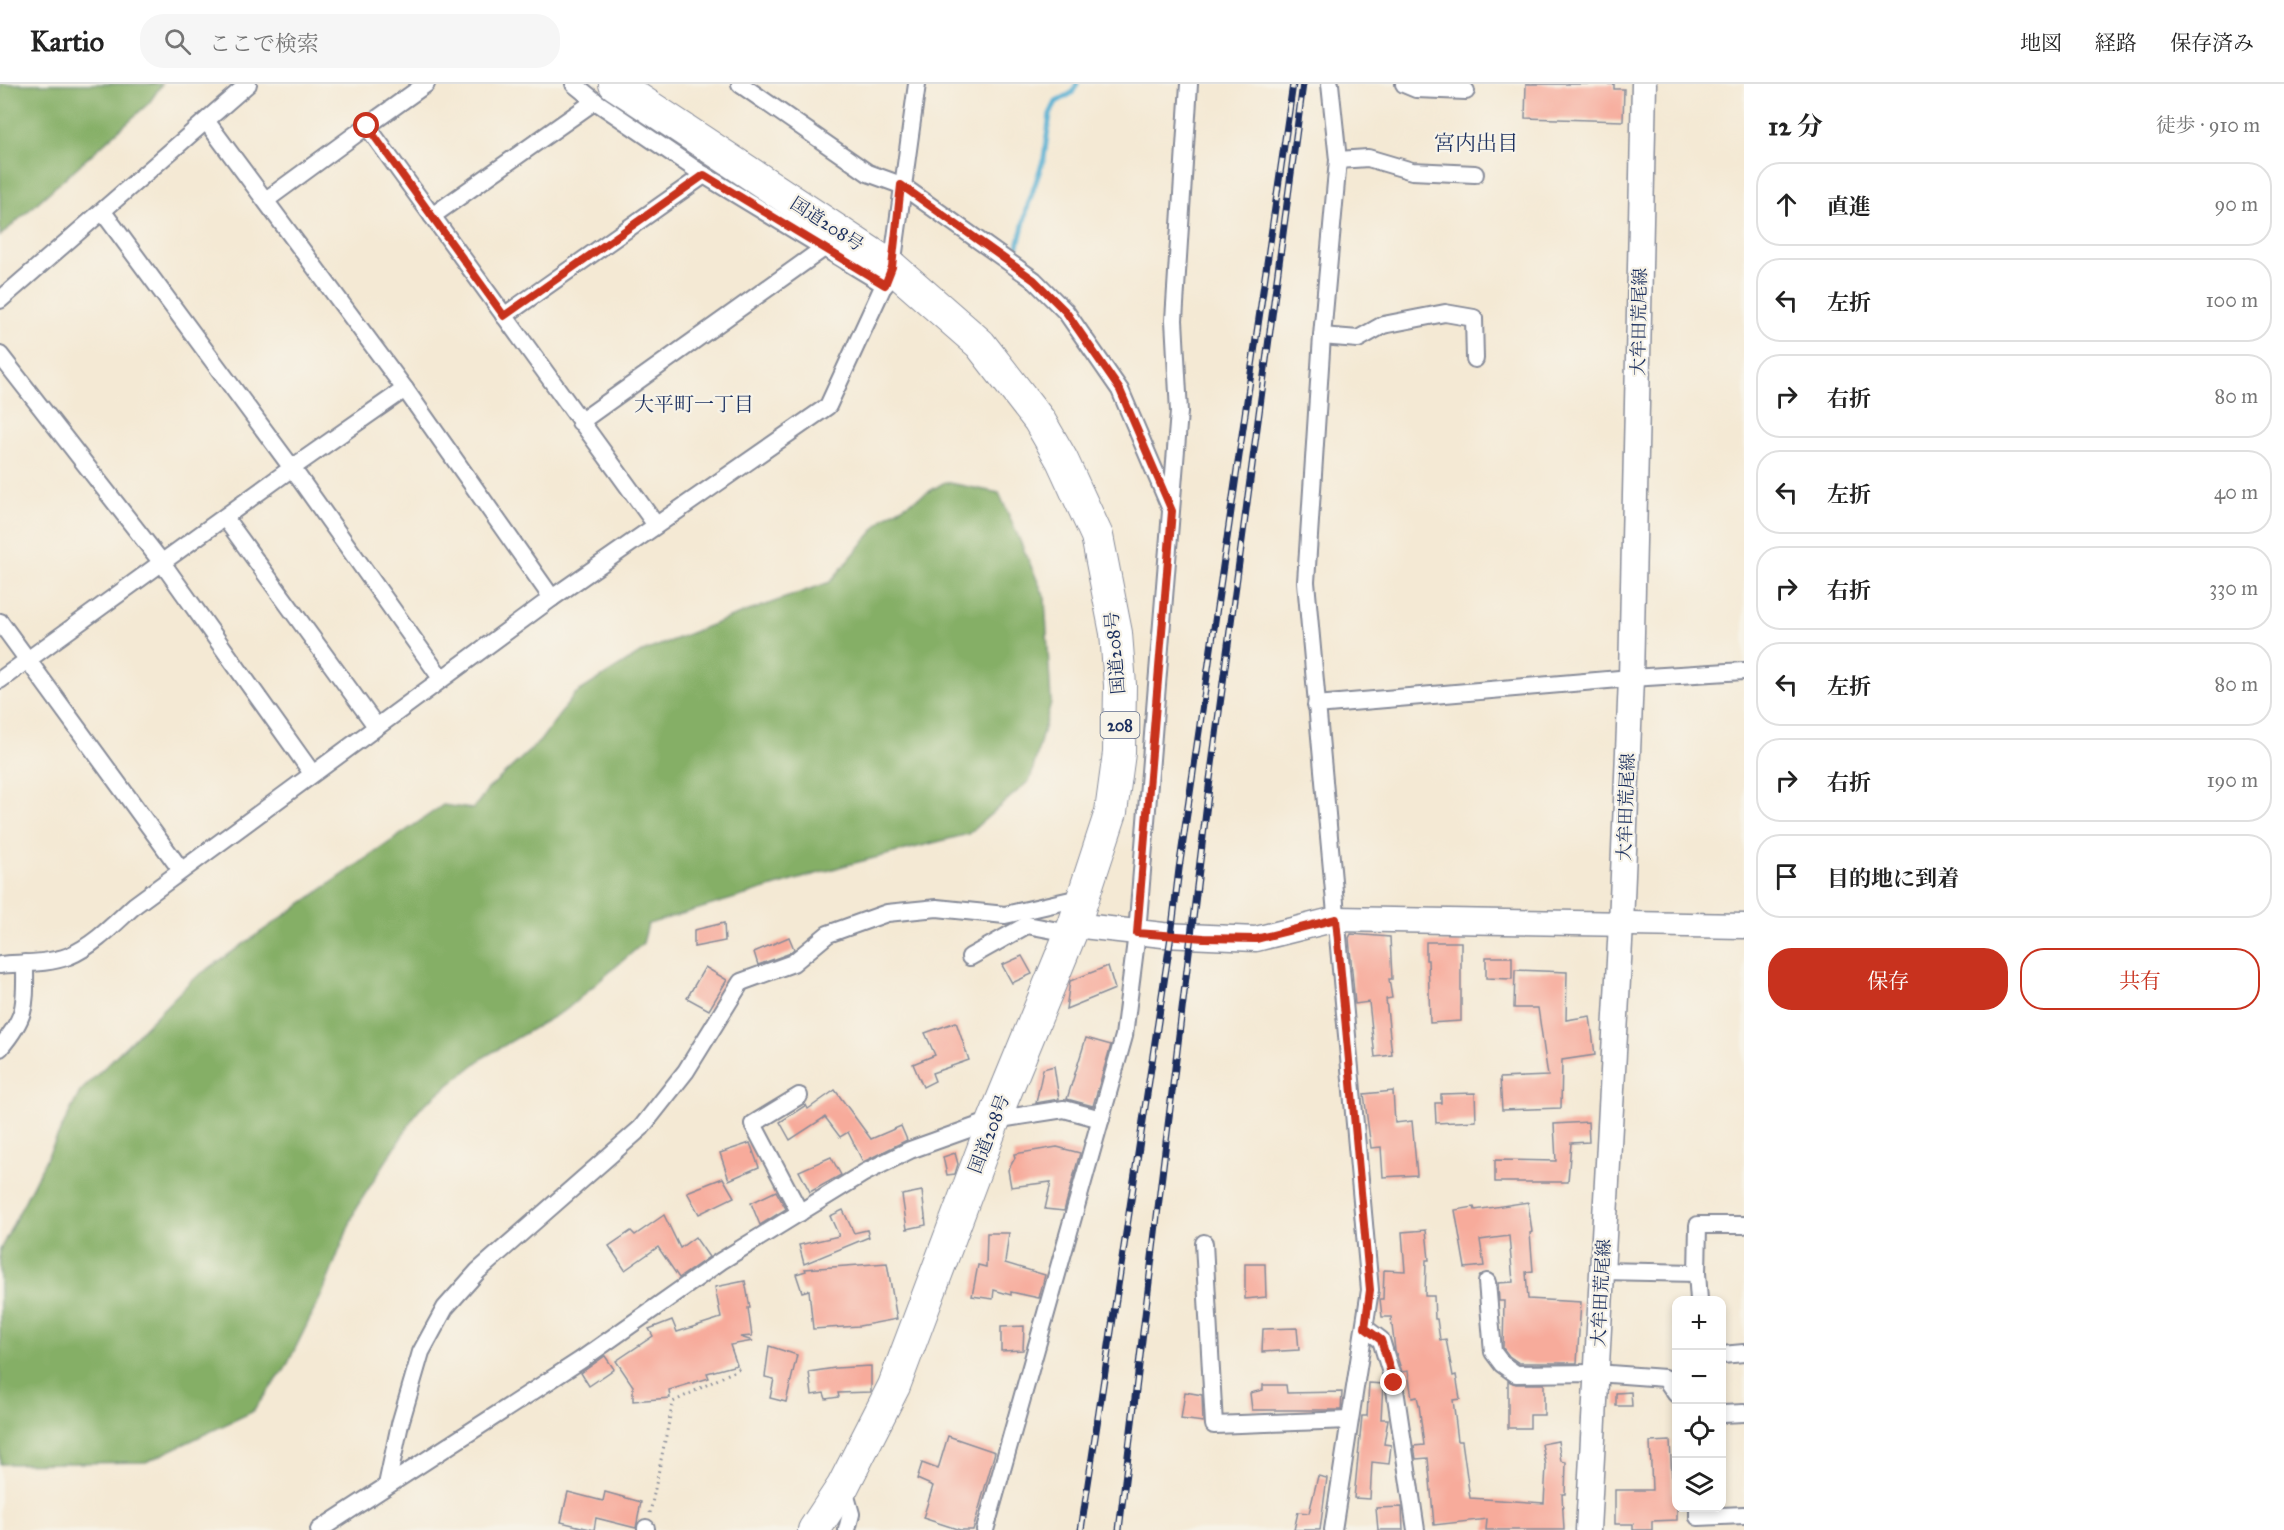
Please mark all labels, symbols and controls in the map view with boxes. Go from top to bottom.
search box [140,14,560,68]
text: Kartio [30,24,104,59]
icon: search [161,25,194,58]
text: ここで検索 [209,30,319,57]
text: 地図 [2020,30,2062,56]
text: 経路 [2095,30,2137,56]
text: 保存済み [2170,30,2254,56]
text: 12 分 [1768,110,1823,142]
route start [353,112,379,138]
text: 徒歩 · 910 m [2156,113,2260,137]
district label: 宮内出目 [1434,130,1518,156]
icon: ahead [1770,188,1803,221]
street label: 国道208号 [786,192,868,256]
text: 90 m [2215,192,2258,216]
text: 直進 [1827,193,1871,220]
street label: 大牟田荒尾線 [1627,268,1651,376]
icon: left [1770,284,1803,317]
text: 100 m [2206,288,2258,312]
text: 左折 [1827,289,1871,316]
icon: right [1770,380,1803,413]
text: 80 m [2215,384,2258,408]
text: 右折 [1827,385,1871,412]
district label: 大平町一丁目 [634,392,754,416]
icon: left [1770,476,1803,509]
text: 40 m [2214,480,2258,504]
text: 左折 [1827,481,1871,508]
icon: right [1770,572,1803,605]
text: 330 m [2209,576,2258,600]
text: 右折 [1827,577,1871,604]
street label: 国道208号 [1100,611,1130,695]
icon: left [1770,668,1803,701]
text: 80 m [2215,672,2258,696]
text: 左折 [1827,673,1871,700]
road number: 208 [1100,712,1140,738]
street label: 大牟田荒尾線 [1613,753,1639,861]
icon: right [1770,764,1803,797]
text: 190 m [2207,768,2258,792]
text: 右折 [1827,769,1871,796]
icon: arrive [1770,860,1803,893]
text: 目的地に到着 [1827,865,1959,892]
button: 保存 [1768,948,2008,1010]
button: 共有 [2020,948,2260,1010]
street label: 国道208号 [964,1091,1014,1177]
street label: 大牟田荒尾線 [1587,1238,1615,1348]
map controls [1672,1296,1726,1512]
button: + [1672,1296,1726,1350]
button: − [1672,1350,1726,1404]
route end [1380,1369,1406,1395]
button: locate [1672,1404,1726,1458]
button: layers [1672,1458,1726,1512]

